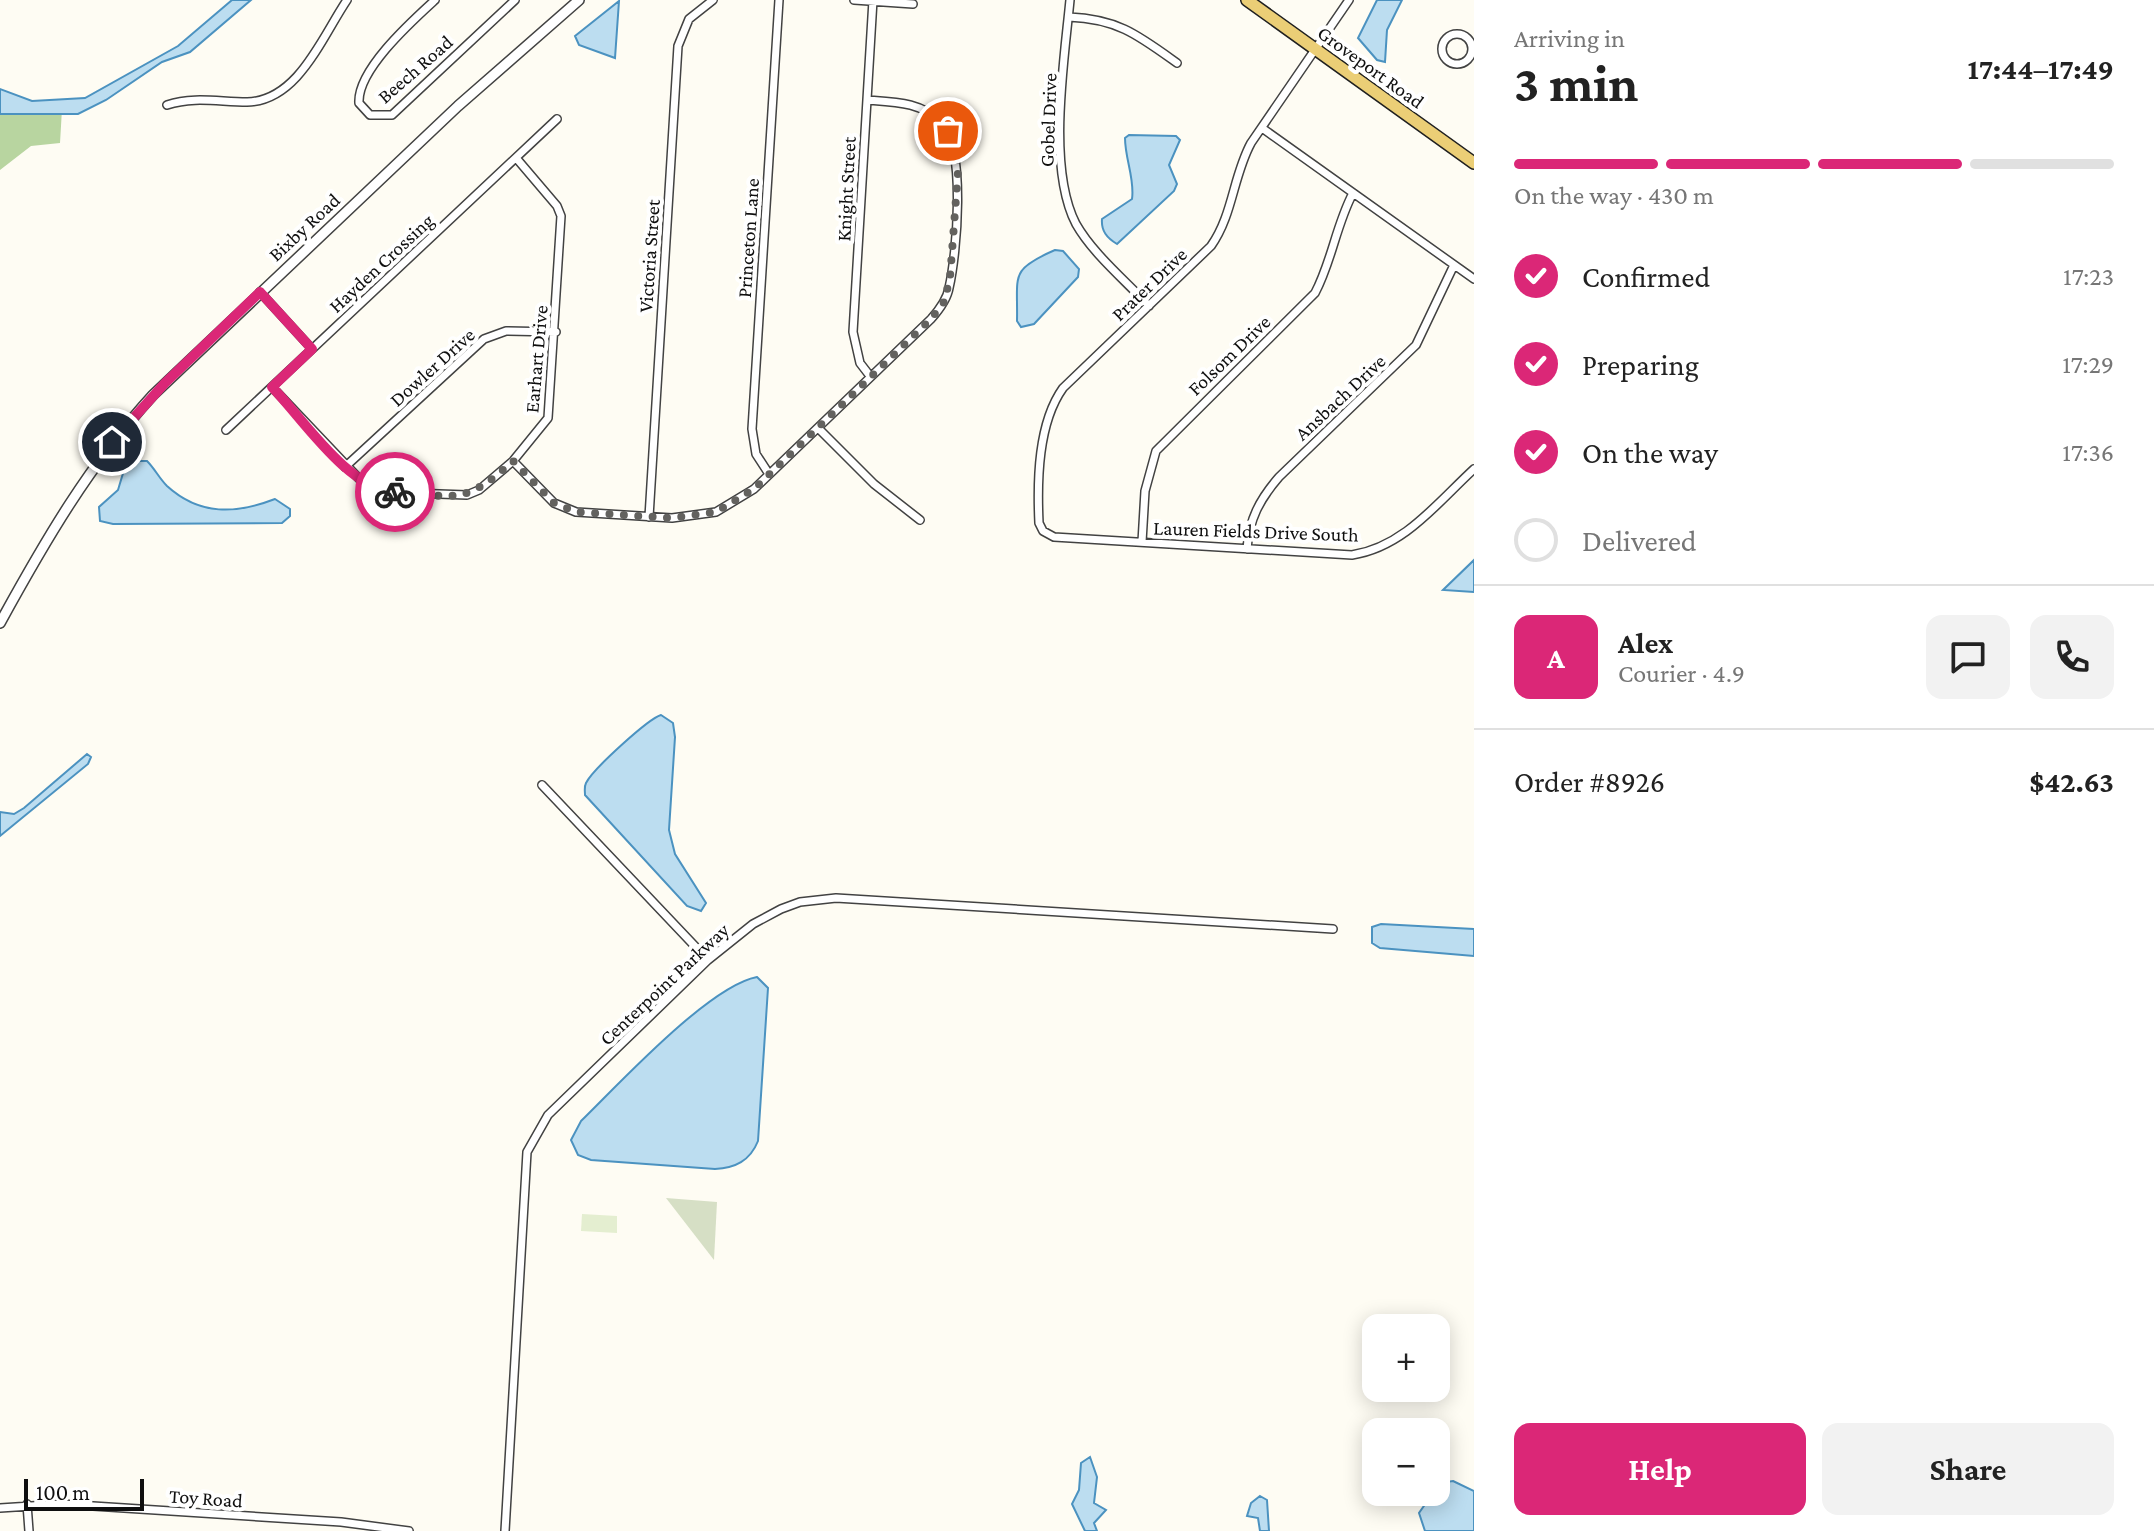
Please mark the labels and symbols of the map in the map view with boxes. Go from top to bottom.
street label: Groveport Road [1313,21,1429,114]
street label: Beech Road [373,30,457,107]
street label: Gobel Drive [1035,72,1061,167]
pin [914,97,982,165]
street label: Knight Street [832,136,861,242]
street label: Princeton Lane [733,177,763,299]
street label: Bixby Road [264,188,345,266]
street label: Victoria Street [634,198,664,313]
street label: Hayden Crossing [324,209,439,318]
street label: Prater Drive [1107,243,1191,325]
street label: Earhart Drive [520,304,552,414]
street label: Folsom Drive [1183,310,1275,400]
street label: Dowler Drive [385,323,479,411]
street label: Ansbach Drive [1290,349,1390,444]
pin [78,408,146,476]
courier [355,452,435,532]
street label: Lauren Fields Drive South [1153,516,1359,546]
street label: Centerpoint Parkway [595,918,734,1050]
scale bar [24,1475,144,1511]
street label: Toy Road [169,1484,244,1513]

